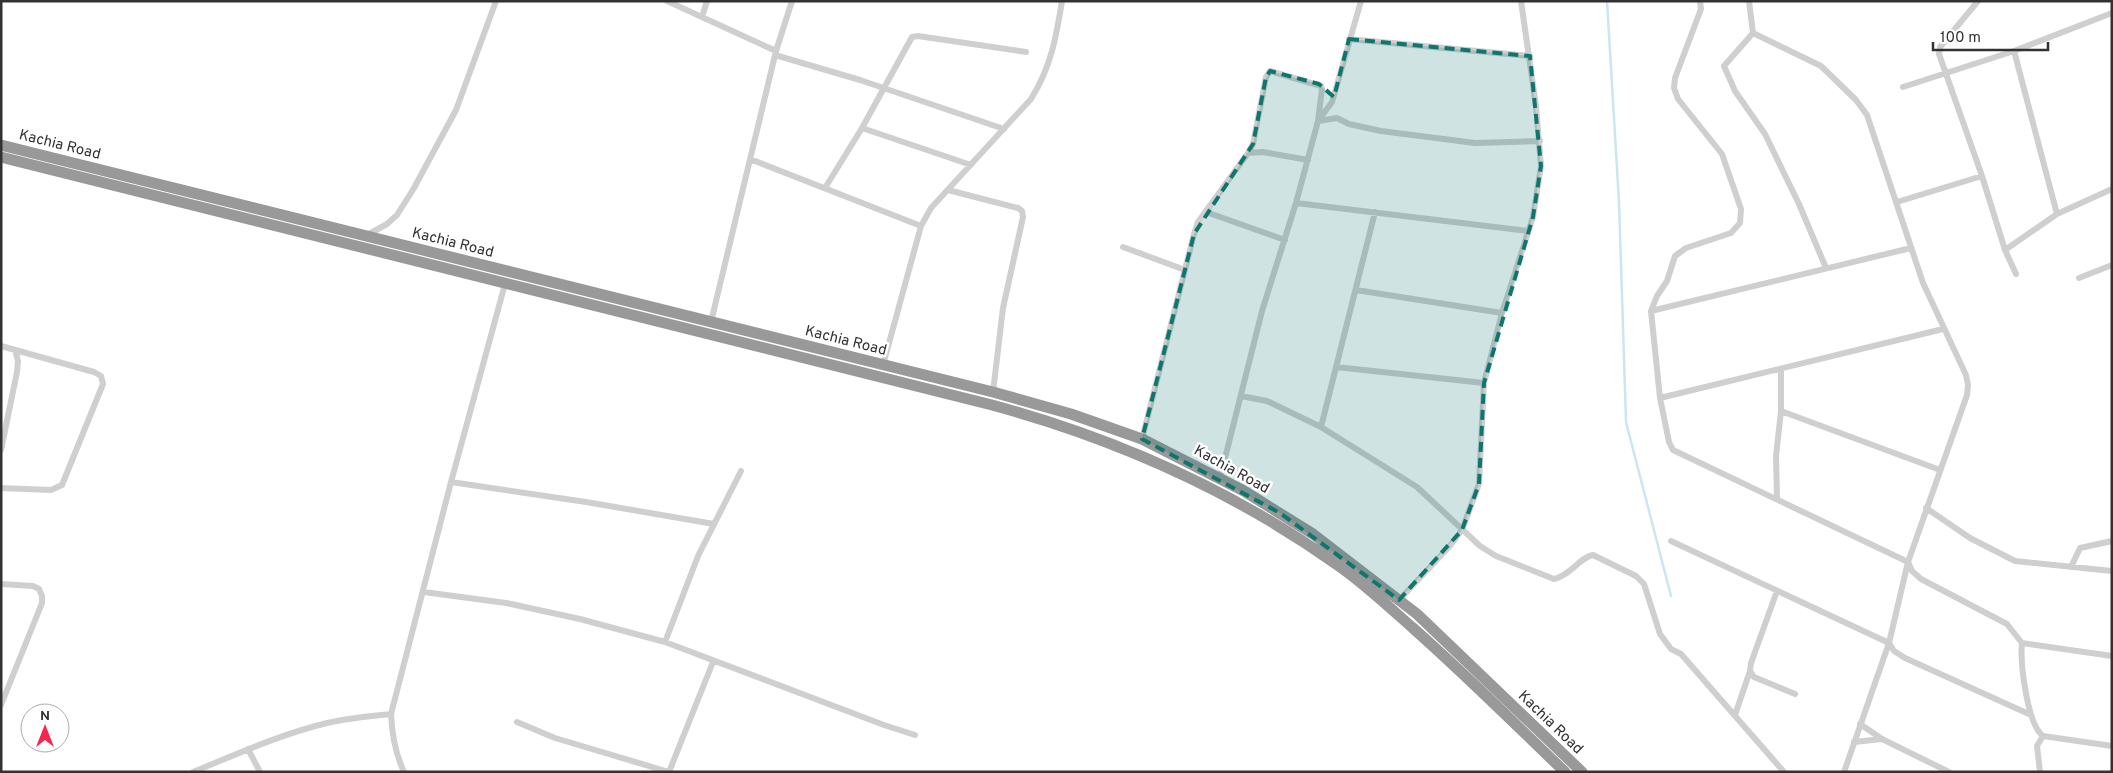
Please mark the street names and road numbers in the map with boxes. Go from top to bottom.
street label: Kachia Road [17,126,103,165]
street label: Kachia Road [410,224,496,263]
street label: Kachia Road [803,322,889,361]
street label: Kachia Road [1190,442,1272,499]
street label: Kachia Road [1513,687,1587,759]

